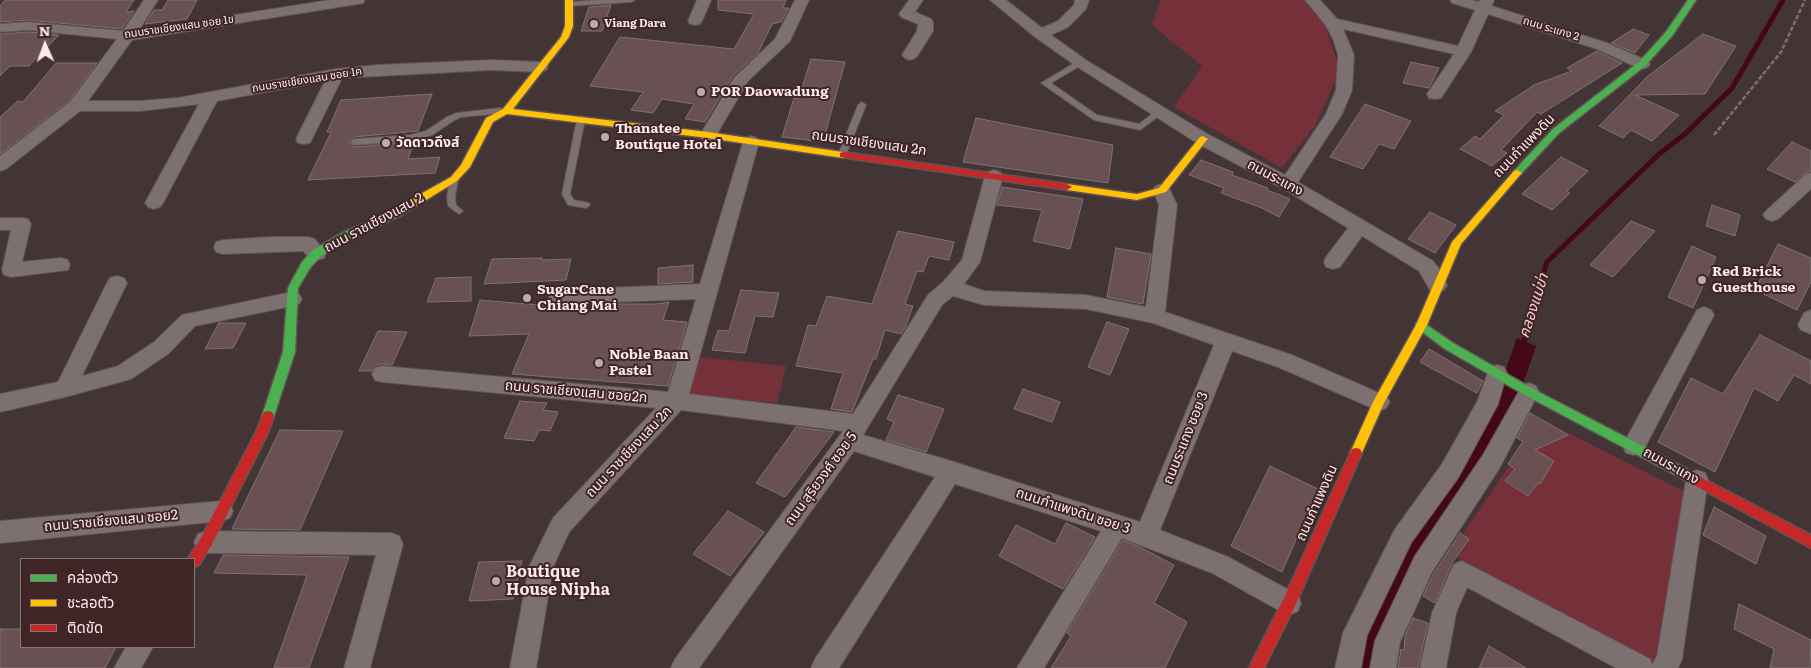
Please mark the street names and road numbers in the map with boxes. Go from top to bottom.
street label: ถนนราชเชียงแสน ซอย 1ข [123,13,235,41]
street label: ถนน ระแกง 2 [1521,14,1581,44]
street label: ถนนราชเชียงแสน ซอย 1ค [251,65,363,95]
street label: ถนนกำแพงดิน [1490,111,1558,181]
street label: ถนนราชเชียงแสน 2ก [810,127,928,159]
street label: ถนนระแกง [1244,156,1306,200]
street label: ถนน ราชเชียงแสน 2 [321,190,427,256]
street label: ถนน ราชเชียงแสน ซอย2ก [504,377,648,407]
street label: ถนนระแกง ซอย 3 [1160,389,1212,487]
street label: ถนน ราชเชียงแสน 2ก [582,403,676,501]
street label: ถนน สุริยวงศ์ ซอย 5 [781,429,861,529]
street label: ถนนระแกง [1640,444,1702,488]
street label: ถนนกำแพงดิน [1293,462,1341,544]
street label: ถนนกำแพงดิน ซอย 3 [1014,485,1132,537]
street label: ถนน ราชเชียงแสน ซอย2 [43,507,179,535]

